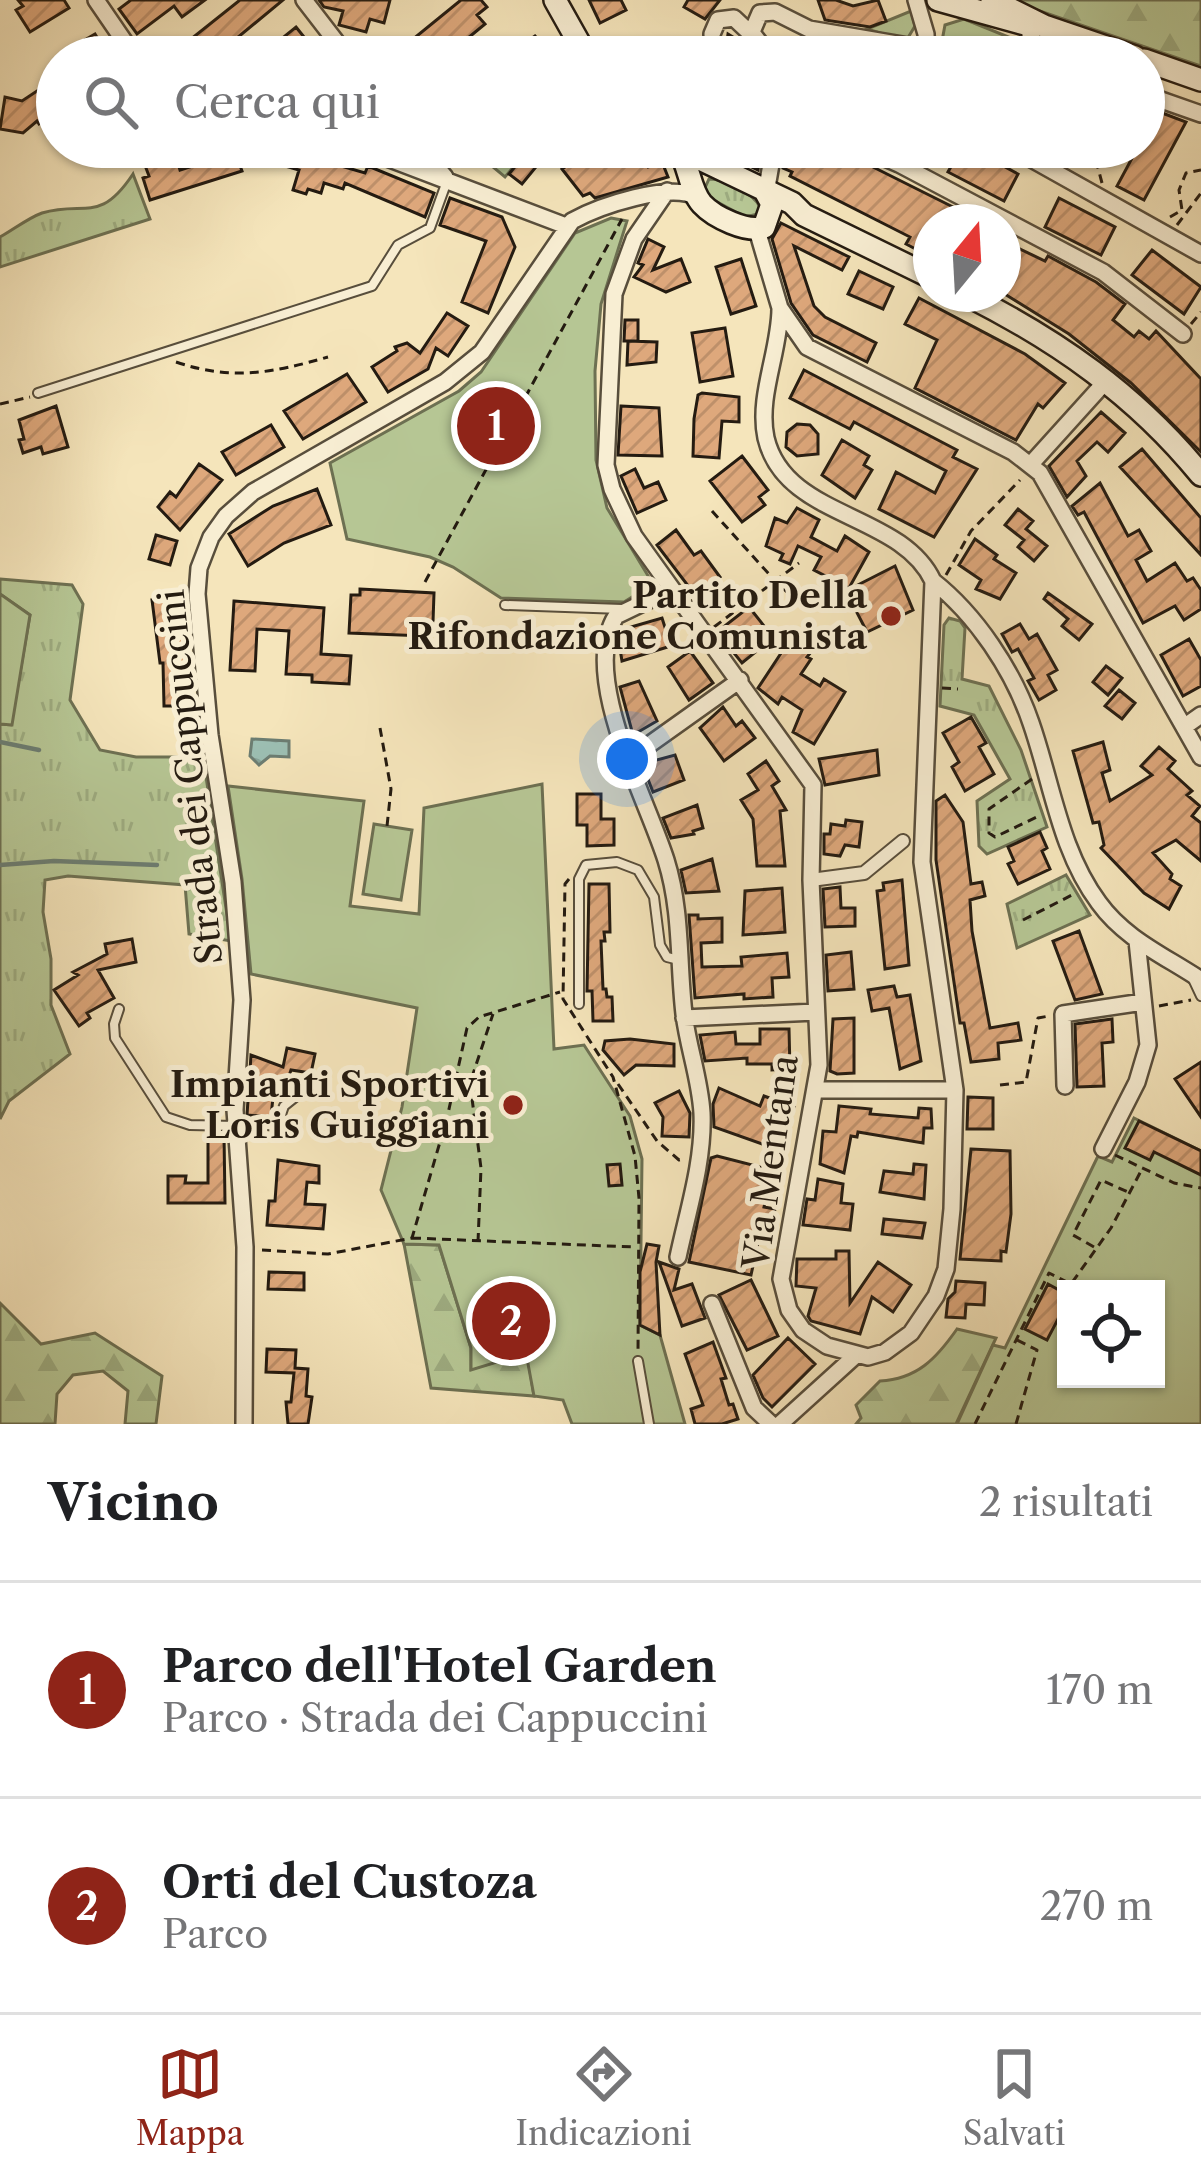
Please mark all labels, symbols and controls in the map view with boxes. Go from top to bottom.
search box [36,36,1165,168]
icon: search [78,69,144,135]
text: Cerca qui [174,74,380,130]
north arrow [913,204,1021,312]
pin: 1 [457,381,535,471]
place label: Partito Della Rifondazione Comunista [407,573,868,658]
street label: Strada dei Cappuccini [148,587,232,967]
marker: Partito Della Rifondazione Comunista [878,603,904,629]
your location [597,729,657,789]
street label: Via Mentana [733,1052,807,1273]
place label: Impianti Sportivi Loris Guiggiani [170,1062,489,1147]
marker: Impianti Sportivi Loris Guiggiani [500,1092,526,1118]
pin: 2 [472,1276,550,1366]
map controls [1057,1280,1165,1388]
button: locate [1057,1280,1165,1388]
text: Vicino [48,1471,219,1533]
text: 2 risultati [979,1478,1153,1526]
text: Parco dell'Hotel Garden [162,1638,717,1694]
text: 1 [78,1666,96,1714]
text: 170 m [1046,1666,1153,1714]
text: Parco · Strada dei Cappuccini [162,1694,708,1742]
text: Orti del Custoza [162,1854,537,1910]
text: 2 [75,1882,99,1930]
text: 270 m [1040,1882,1153,1930]
text: Parco [162,1910,268,1958]
tab: Mappa [136,2041,244,2154]
tab: Indicazioni [516,2041,691,2154]
tab: Salvati [963,2041,1065,2154]

